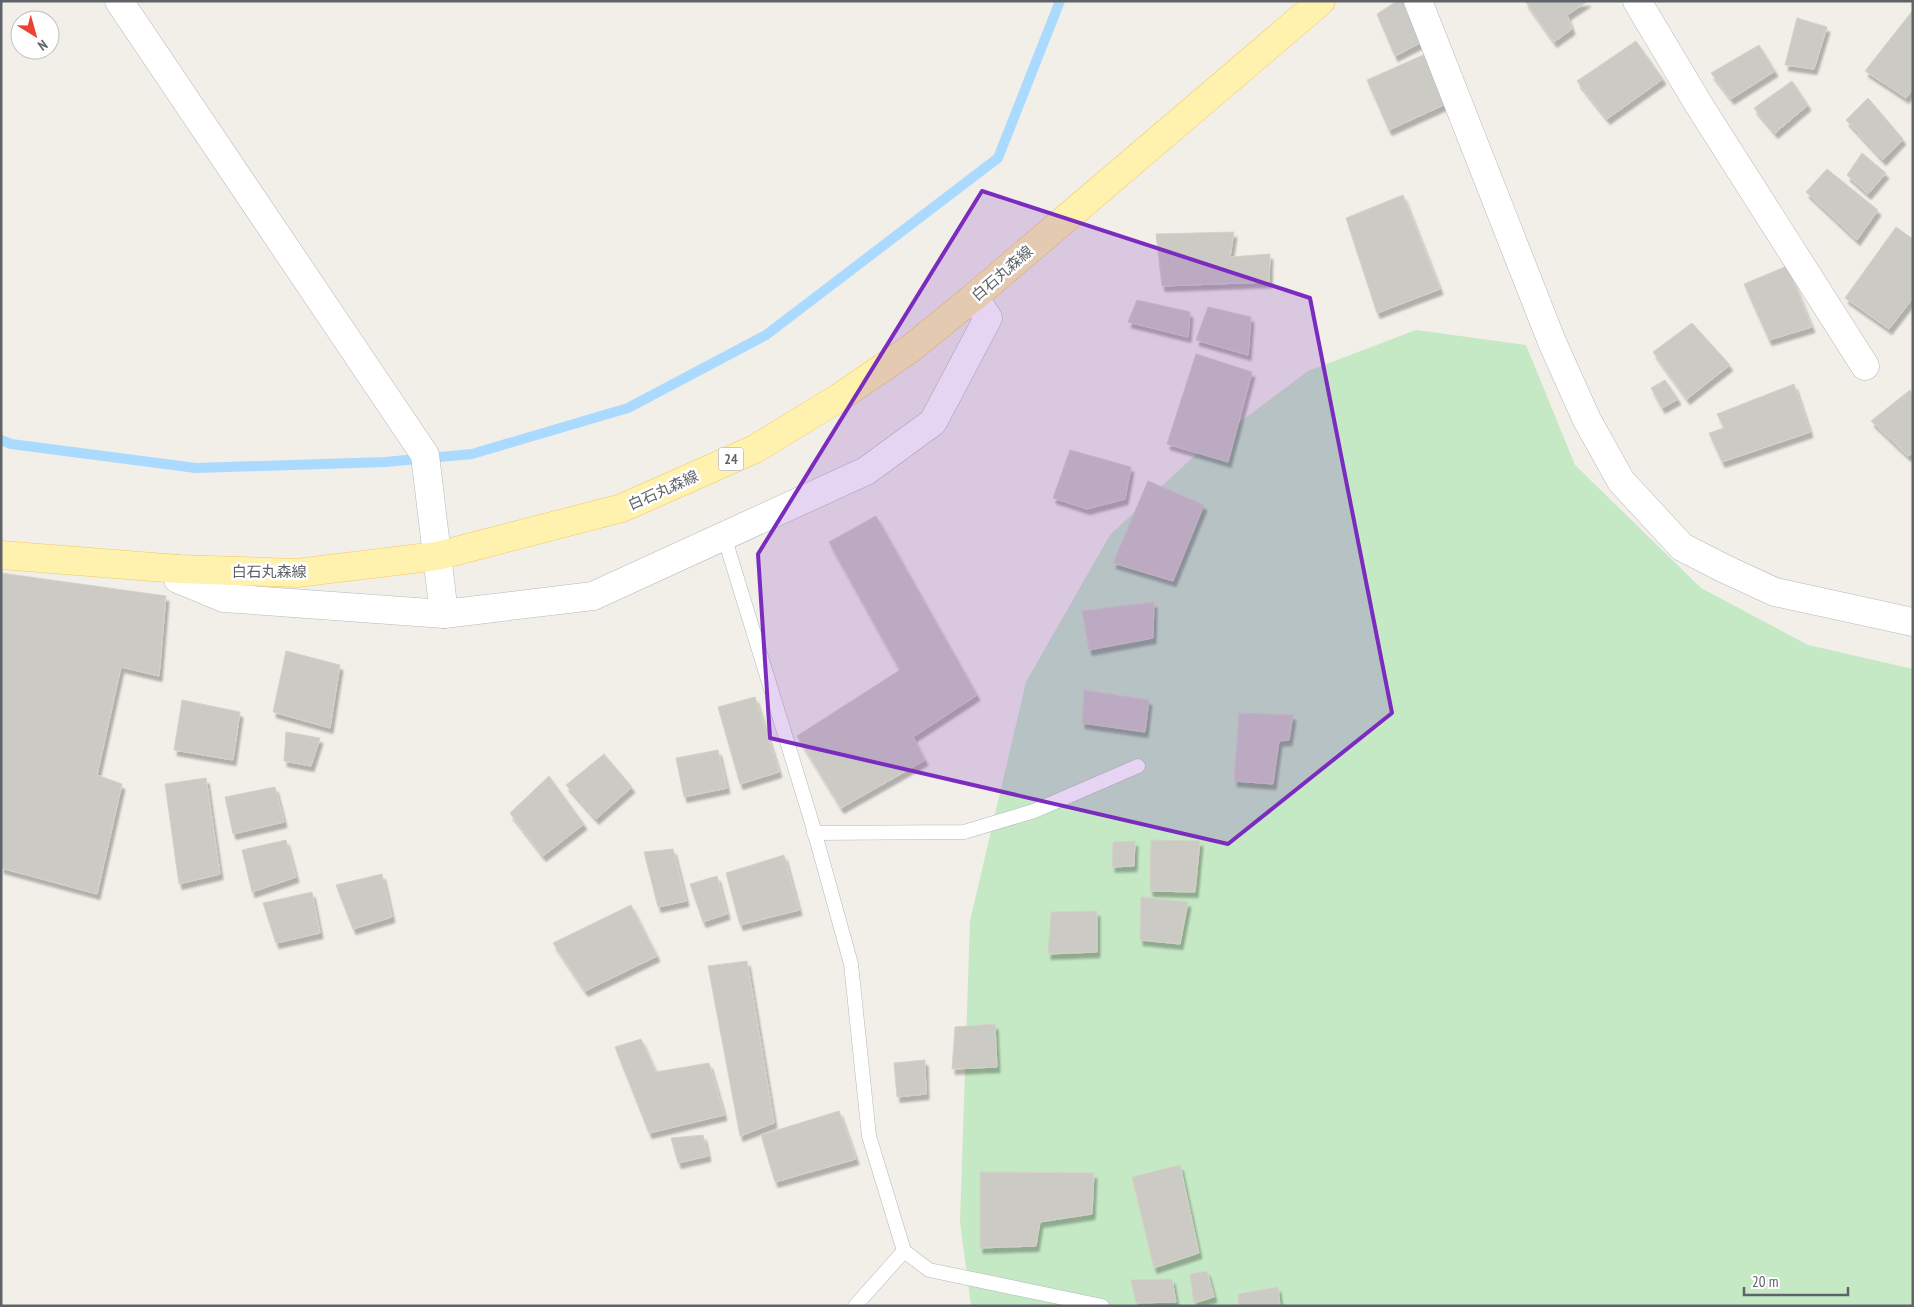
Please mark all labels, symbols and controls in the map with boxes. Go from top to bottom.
north arrow [10,10,60,60]
text: N [34,36,51,55]
street label: 白石丸森線 [967,241,1037,305]
road number: 24 [718,448,744,470]
street label: 白石丸森線 [625,466,701,514]
street label: 白石丸森線 [231,562,307,581]
scale bar [1744,1264,1848,1296]
text: 20 m [1752,1272,1778,1291]

